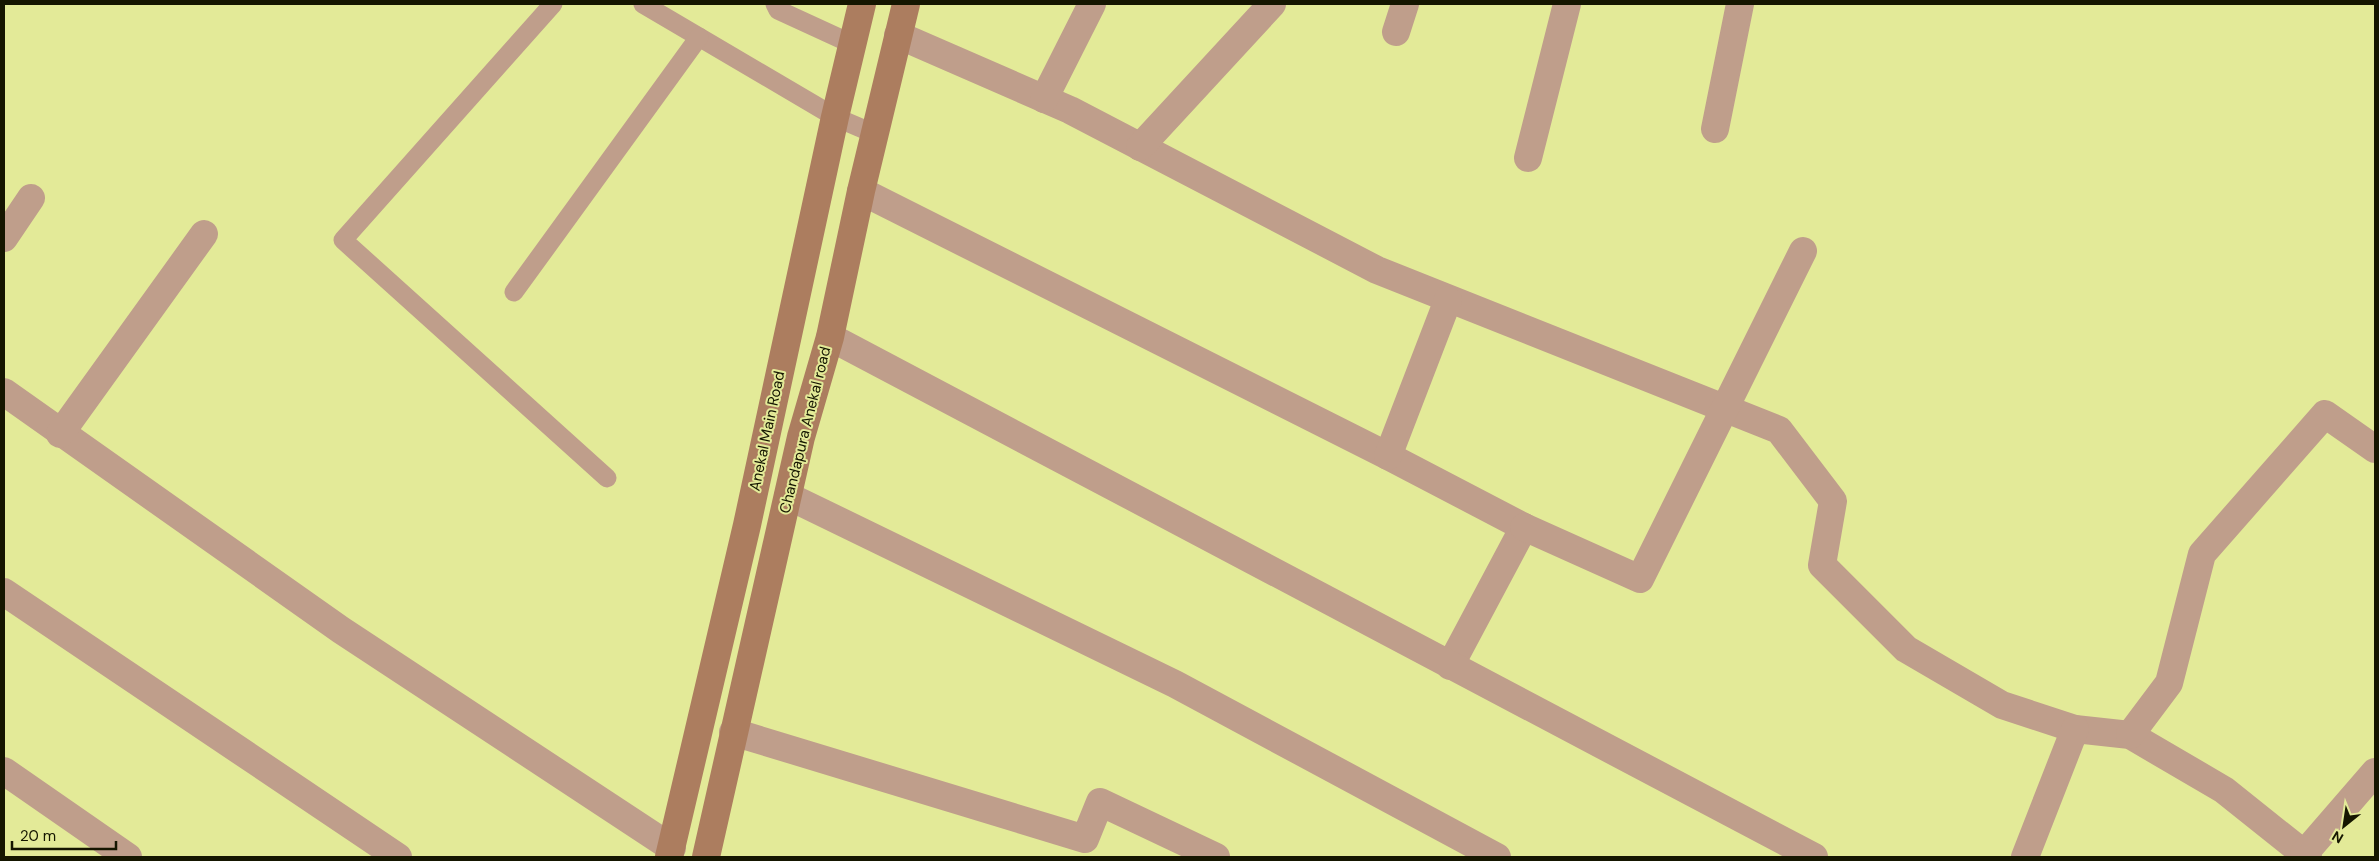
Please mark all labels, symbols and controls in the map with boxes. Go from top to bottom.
street label: Chandapura Anekal road [775,345,835,515]
street label: Anekal Main Road [745,369,789,493]
north arrow [2319,801,2369,851]
scale bar [12,818,116,850]
text: 20 m [20,826,56,846]
text: N [2329,827,2346,848]

